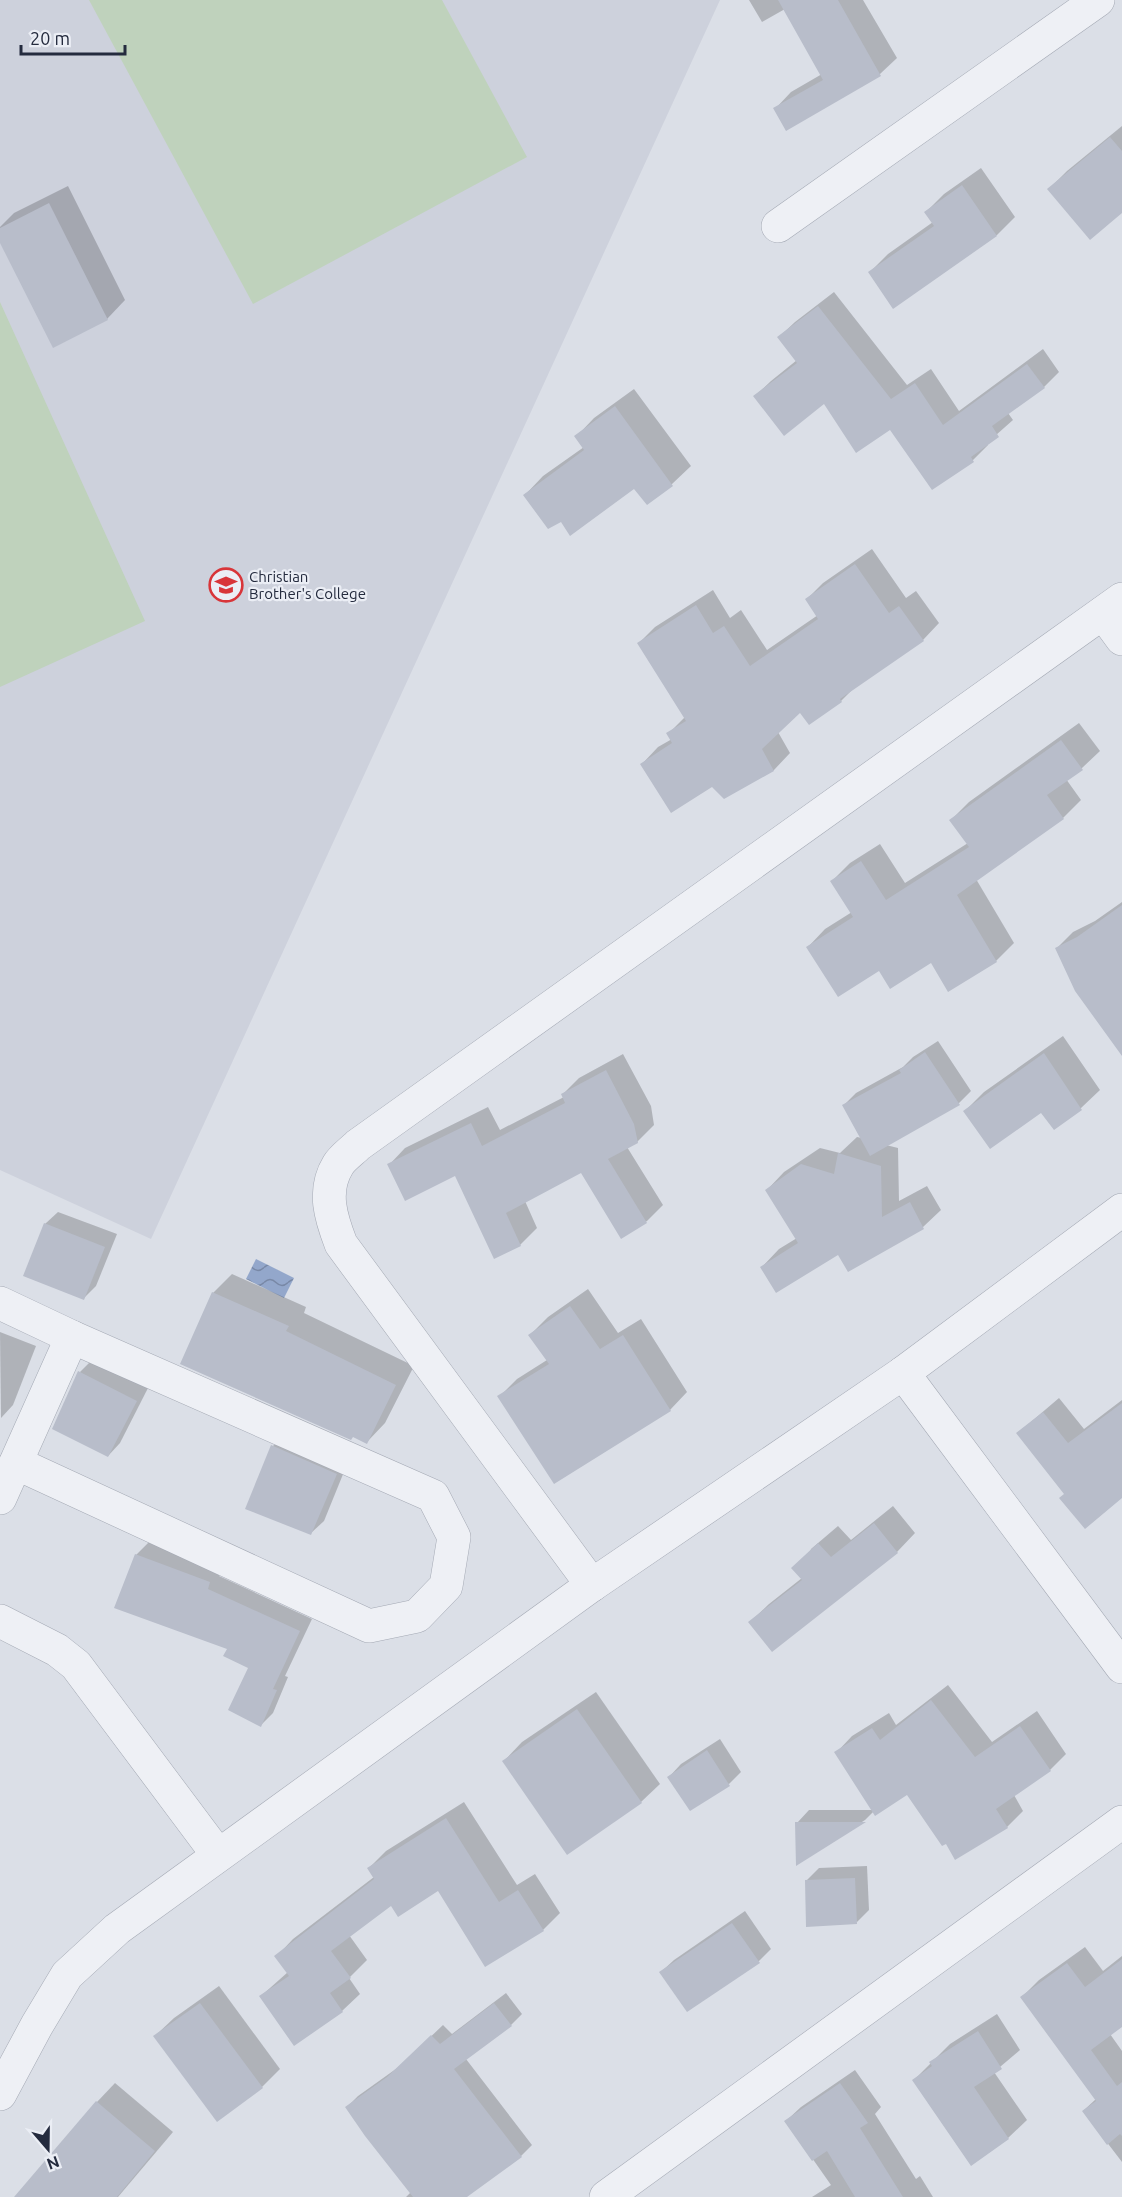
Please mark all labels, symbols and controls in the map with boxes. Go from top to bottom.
scale bar [21,18,124,56]
text: 20 m [30,28,70,48]
school or university icon: Christian Brother's College [208,567,244,603]
place label: Christian Brother's College [249,568,366,602]
north arrow [18,2119,78,2179]
text: N [44,2153,62,2174]

